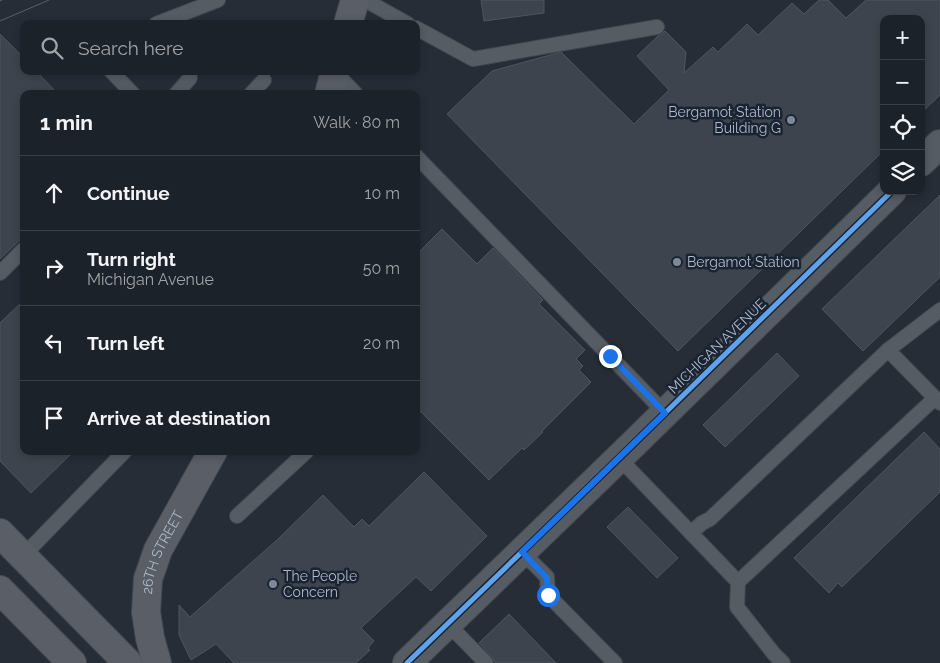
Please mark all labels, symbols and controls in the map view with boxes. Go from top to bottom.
map controls [880,15,925,195]
button: + [880,15,925,60]
search box [20,20,420,75]
icon: search [38,34,66,62]
text: Search here [78,37,184,59]
button: − [880,60,925,105]
place label: Bergamot Station Building G [668,104,781,136]
button: locate [880,105,925,150]
text: 1 min [40,110,93,135]
text: Walk · 80 m [313,113,400,132]
marker: Bergamot Station Building G [785,114,797,126]
button: layers [880,150,925,195]
icon: ahead [40,179,68,207]
text: Continue [87,182,170,204]
text: 10 m [365,184,400,203]
text: Turn right [87,248,176,270]
icon: right [40,254,68,282]
place label: Bergamot Station [687,254,800,270]
marker: Bergamot Station [671,256,683,268]
text: 50 m [363,259,400,278]
text: Michigan Avenue [87,270,214,289]
street label: MICHIGAN AVENUE [665,295,769,397]
icon: left [40,329,68,357]
text: Turn left [87,332,164,354]
text: 20 m [363,334,400,353]
route end [599,345,622,368]
icon: arrive [40,404,68,432]
text: Arrive at destination [87,407,271,429]
street label: 26TH STREET [139,507,187,595]
place label: The People Concern [283,568,357,600]
marker: The People Concern [267,578,279,590]
route start [537,584,560,607]

